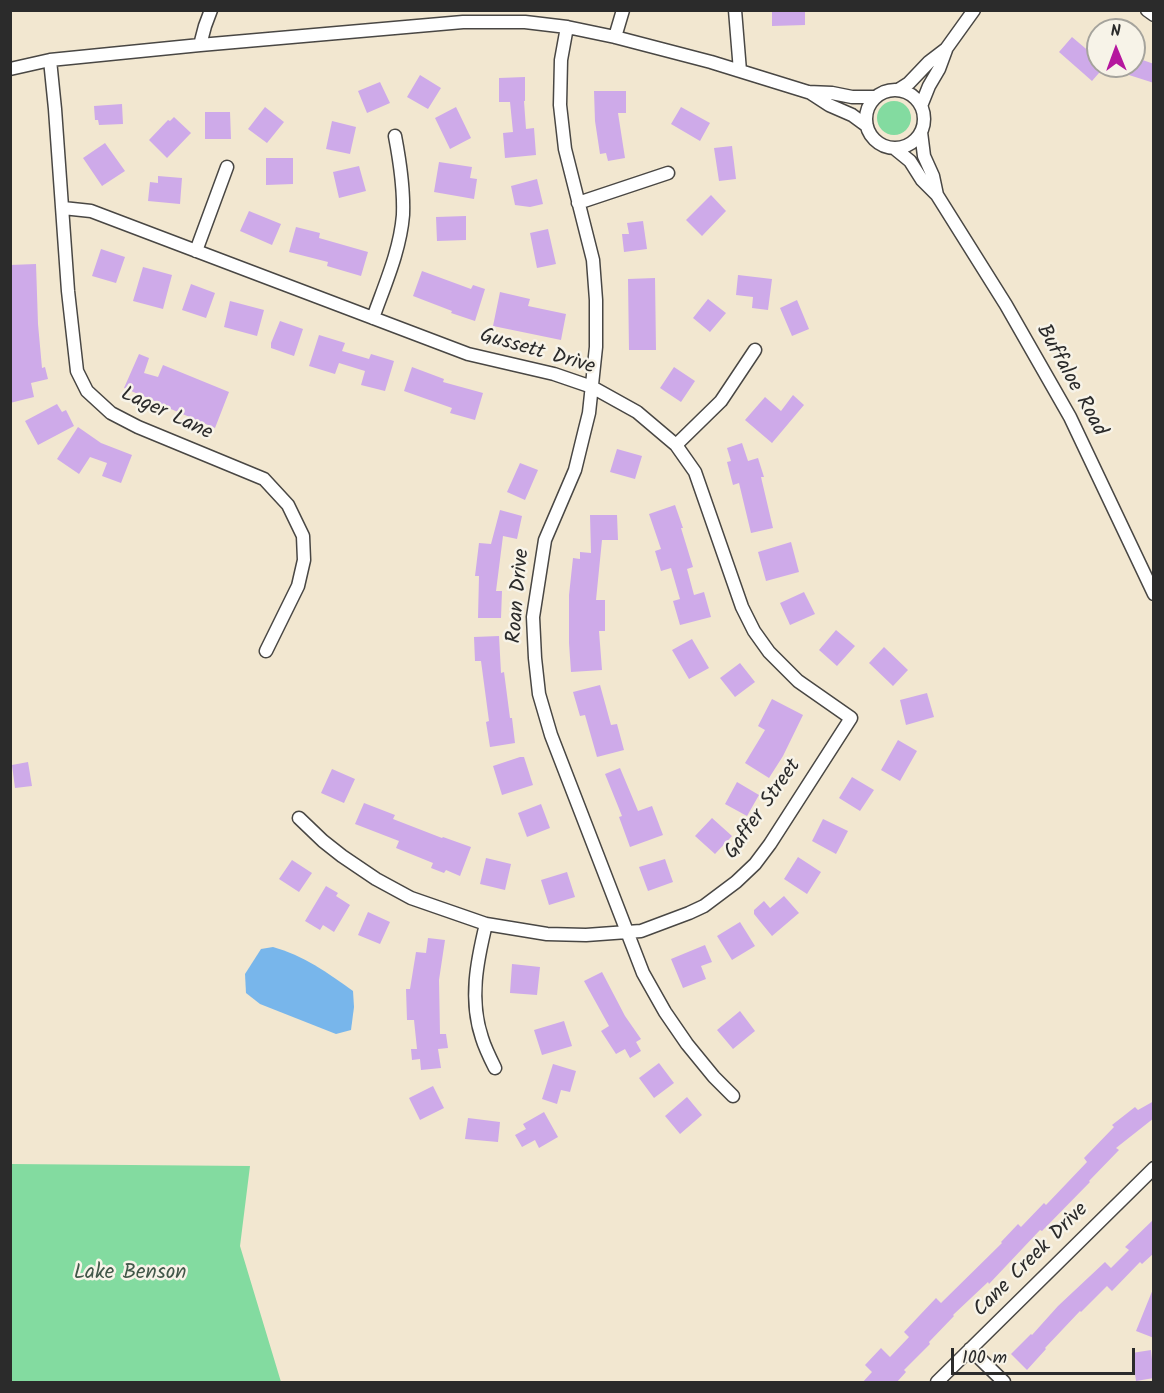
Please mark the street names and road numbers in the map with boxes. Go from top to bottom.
street label: Buffaloe Road [1029,321,1111,441]
street label: Gussett Drive [476,325,598,381]
street label: Lager Lane [116,383,216,447]
street label: Roan Drive [503,548,537,644]
street label: Gaffer Street [720,755,808,865]
street label: Cane Creek Drive [969,1198,1095,1324]

